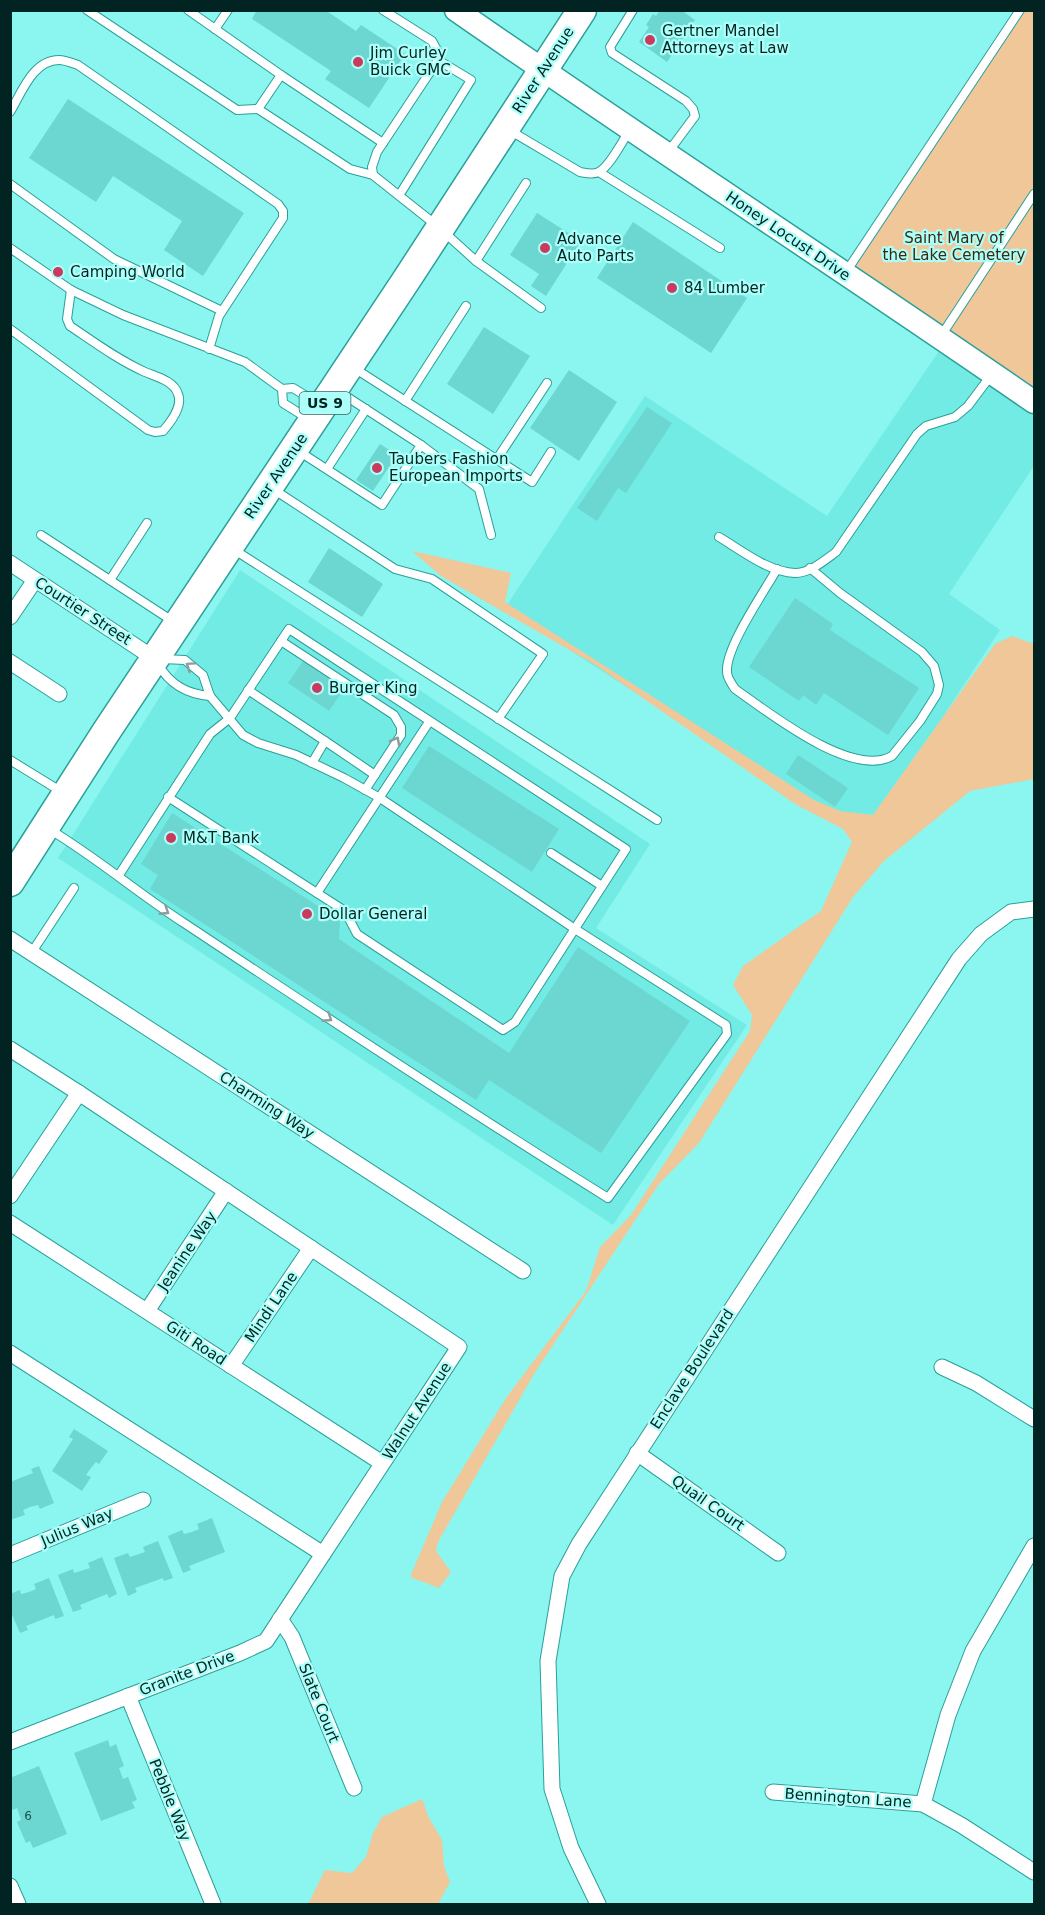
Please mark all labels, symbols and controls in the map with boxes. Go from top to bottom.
place label: Gertner Mandel Attorneys at Law [662,22,789,57]
street label: River Avenue [508,23,578,117]
marker: Gertner Mandel Attorneys at Law [643,33,657,47]
place label: Jim Curley Buick GMC [369,44,451,79]
marker: Jim Curley Buick GMC [351,55,365,69]
street label: Honey Locust Drive [722,188,854,284]
park label: Saint Mary of the Lake Cemetery [883,229,1026,264]
place label: Advance Auto Parts [557,230,634,265]
marker: Advance Auto Parts [538,241,552,255]
place label: Camping World [70,263,185,281]
marker: Camping World [51,265,65,279]
place label: 84 Lumber [684,279,766,297]
marker: 84 Lumber [665,281,679,295]
road number: US 9 [300,392,350,414]
street label: River Avenue [241,430,311,522]
place label: Taubers Fashion European Imports [388,450,523,485]
marker: Taubers Fashion European Imports [370,461,384,475]
street label: Courtier Street [31,573,135,649]
one-way arrow [186,662,197,673]
place label: Burger King [329,679,417,697]
marker: Burger King [310,681,324,695]
one-way arrow [389,736,401,747]
place label: M&T Bank [183,829,260,847]
marker: M&T Bank [164,831,178,845]
one-way arrow [159,903,169,915]
place label: Dollar General [319,905,427,923]
marker: Dollar General [300,907,314,921]
one-way arrow [321,1011,332,1022]
street label: Charming Way [216,1068,318,1142]
street label: Jeanine Way [153,1208,220,1295]
street label: Mindi Lane [241,1268,301,1346]
street label: Enclave Boulevard [647,1306,737,1432]
street label: Giti Road [162,1317,230,1369]
street label: Walnut Avenue [379,1359,455,1463]
street label: Quail Court [668,1471,748,1535]
street label: Julius Way [37,1504,116,1551]
street label: Granite Drive [137,1647,237,1699]
street label: Slate Court [295,1661,343,1745]
street label: Pebble Way [145,1756,195,1844]
street label: Bennington Lane [784,1785,912,1811]
house number: 6 [24,1809,32,1823]

